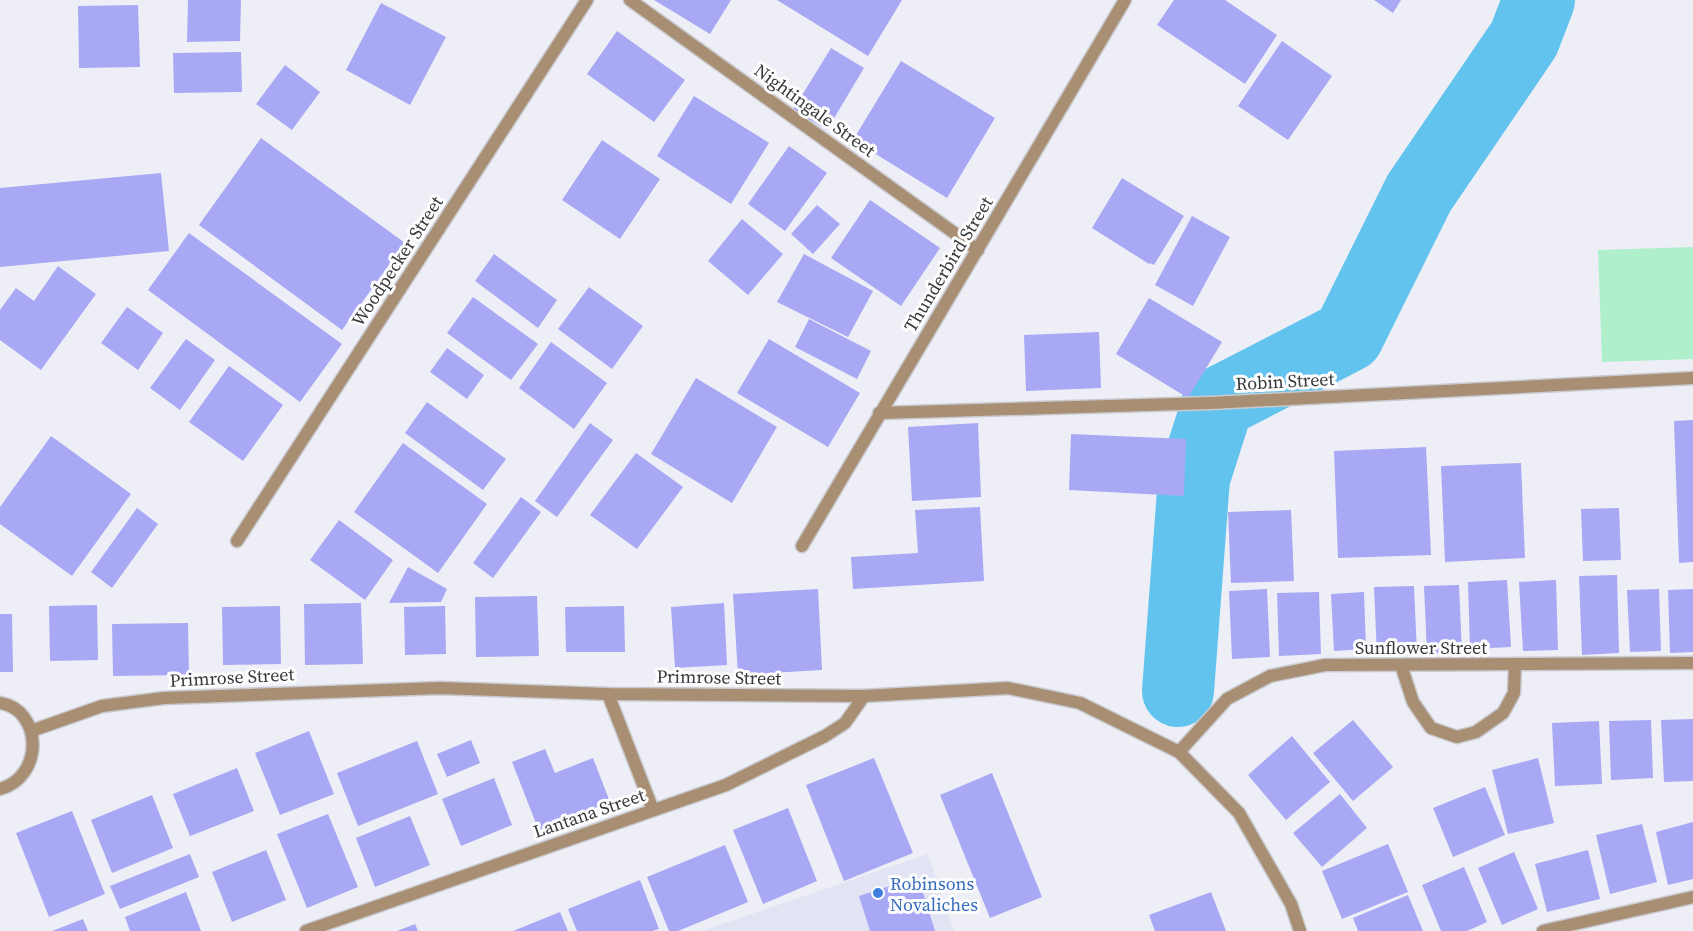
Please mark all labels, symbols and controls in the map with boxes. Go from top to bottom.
street label: Nightingale Street [749,58,881,163]
street label: Woodpecker Street [345,191,449,331]
street label: Thunderbird Street [898,191,998,336]
street label: Robin Street [1235,366,1335,396]
street label: Sunflower Street [1355,635,1487,660]
street label: Primrose Street [169,661,295,693]
street label: Primrose Street [656,663,782,691]
street label: Lantana Street [530,782,648,844]
place label: Robinsons Novaliches [890,871,978,917]
marker: Robinsons Novaliches [871,886,885,900]

